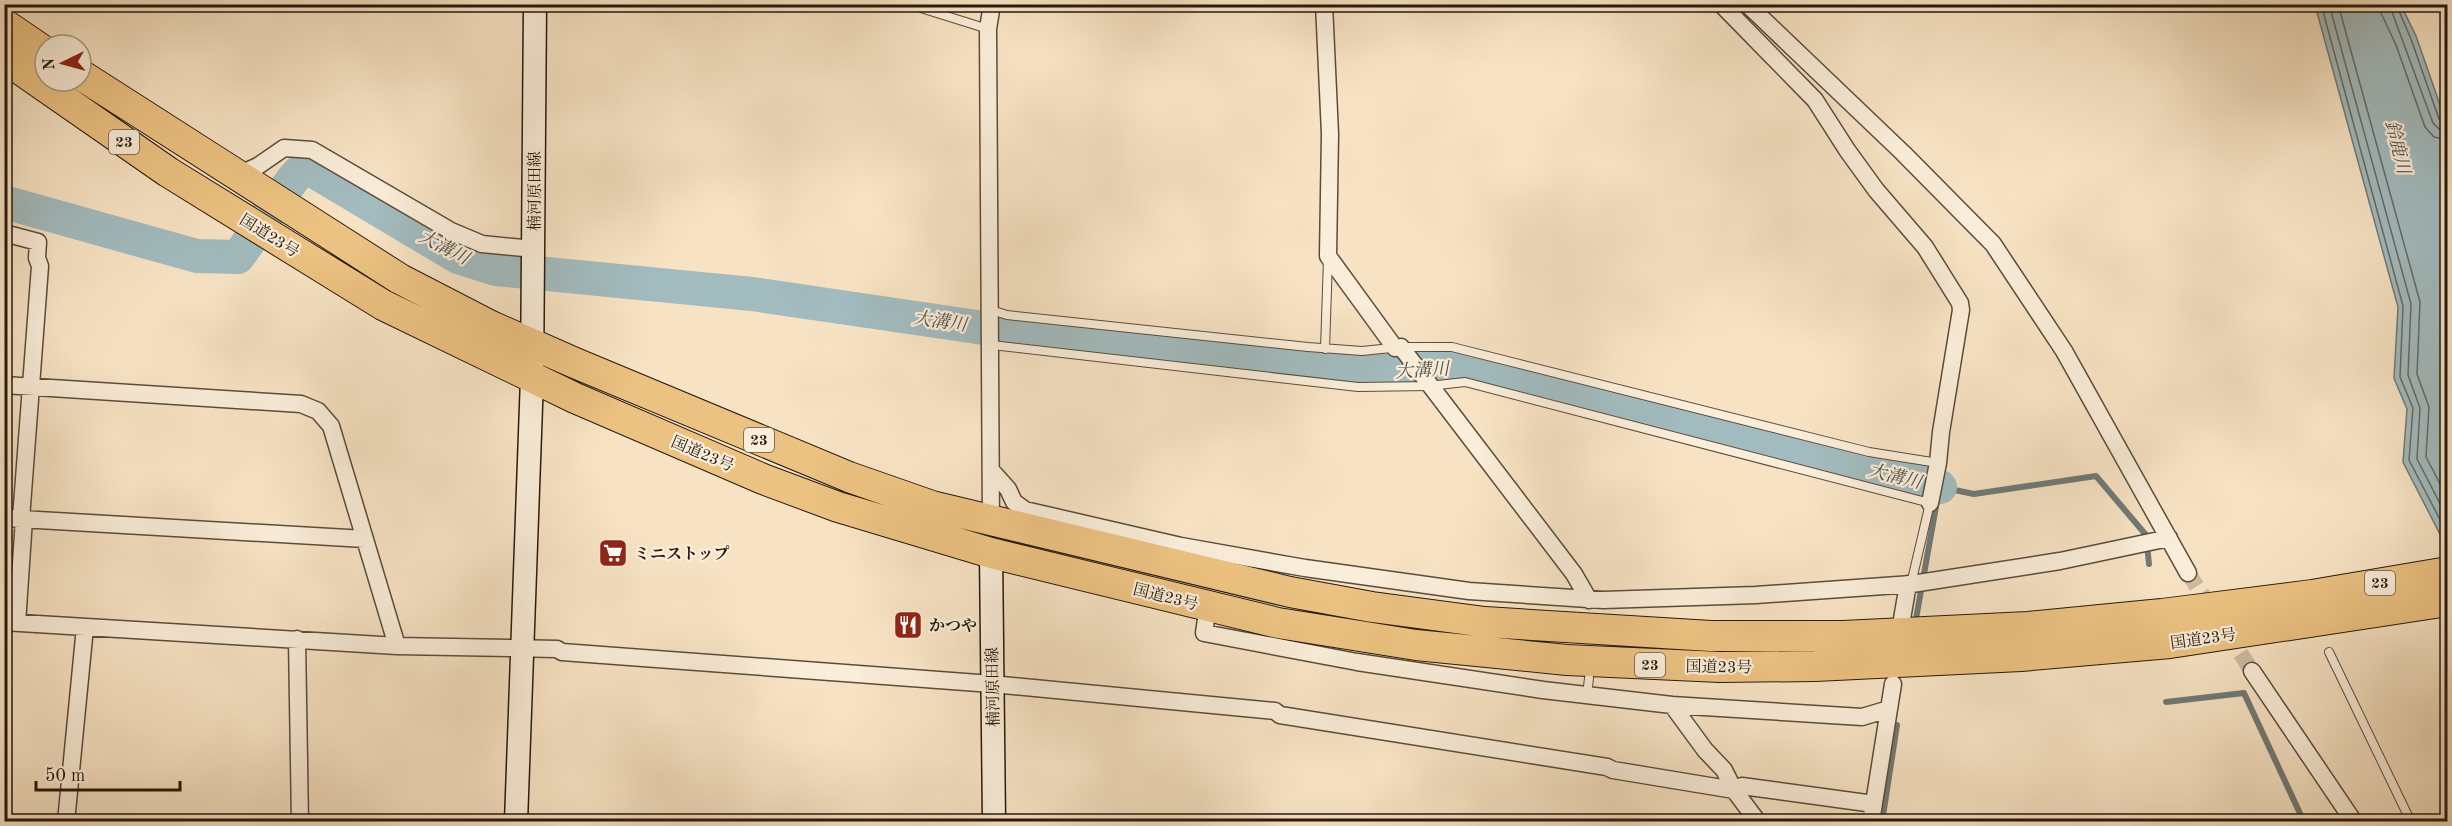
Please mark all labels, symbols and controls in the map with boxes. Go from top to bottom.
north arrow [33,33,93,93]
text: N [41,57,59,71]
water label: 鈴鹿川 [2382,118,2415,178]
road number: 23 [109,130,139,154]
street label: 楠河原田線 [526,151,544,231]
street label: 国道23号 [236,211,302,261]
water label: 大溝川 [415,226,474,269]
water label: 大溝川 [912,307,970,335]
water label: 大溝川 [1395,358,1451,381]
road number: 23 [744,428,774,452]
street label: 国道23号 [668,433,737,475]
water label: 大溝川 [1866,460,1926,493]
supermarket icon: ミニストップ [597,537,629,569]
place label: ミニストップ [634,545,730,563]
road number: 23 [2365,571,2395,595]
street label: 国道23号 [1131,580,1200,614]
restaurant icon: かつや [892,609,924,641]
place label: かつや [929,618,977,635]
street label: 国道23号 [2169,625,2237,653]
street label: 楠河原田線 [983,647,1003,727]
road number: 23 [1635,653,1665,677]
street label: 国道23号 [1686,657,1752,677]
scale bar [36,754,180,792]
text: 50 m [45,767,85,785]

